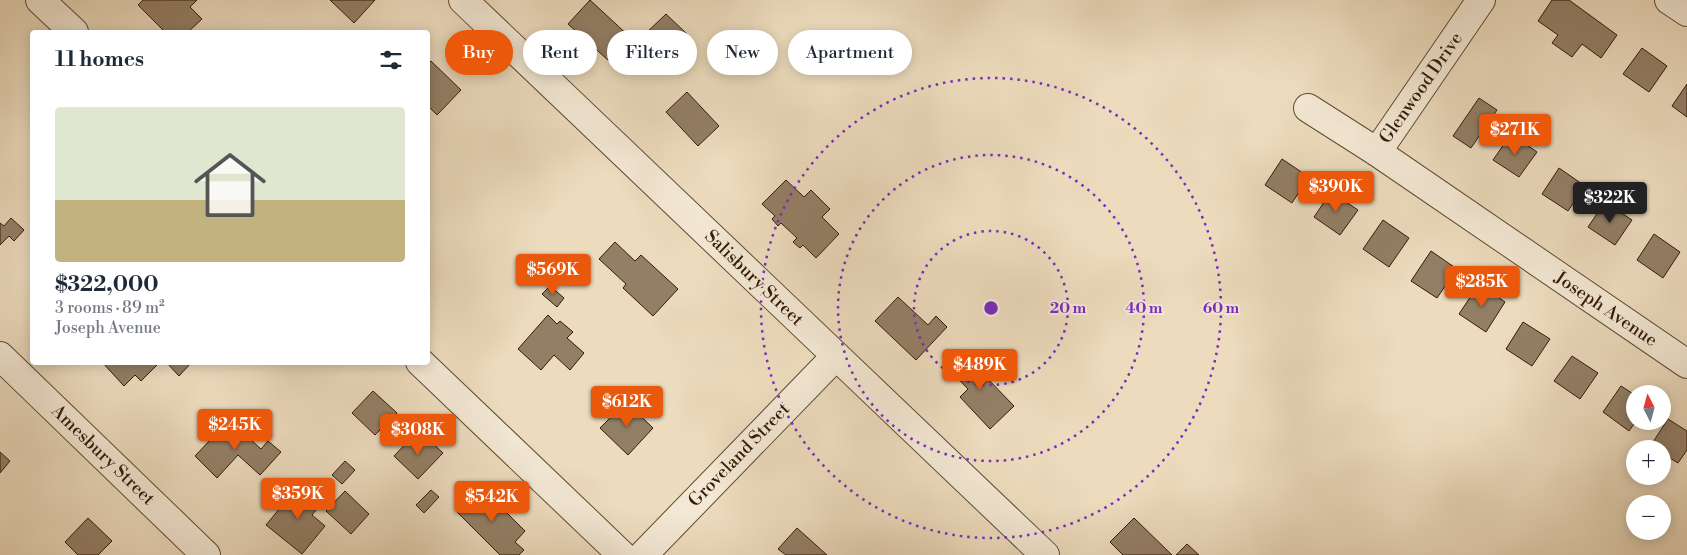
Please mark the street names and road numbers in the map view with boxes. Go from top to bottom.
street label: Glenwood Drive [1374,28,1468,148]
street label: Salisbury Street [700,225,809,331]
street label: Joseph Avenue [1549,266,1662,352]
street label: Groveland Street [683,398,795,512]
street label: Amesbury Street [46,399,160,511]

